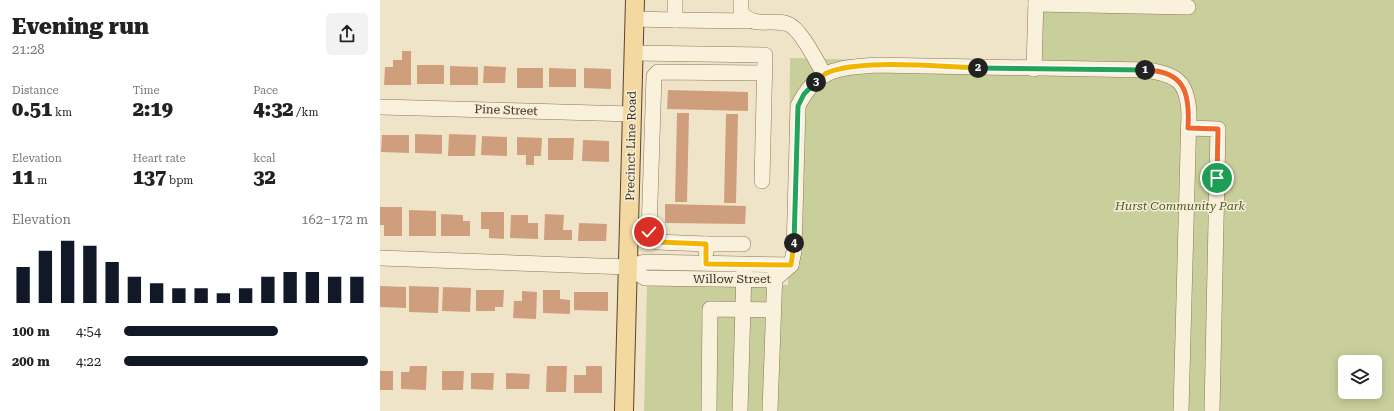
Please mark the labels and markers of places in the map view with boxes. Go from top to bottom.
pin: 2 [968,58,988,78]
pin: 1 [1135,60,1155,80]
pin: 3 [806,72,826,92]
pin [1200,161,1234,195]
pin [632,215,666,249]
pin: 4 [784,233,804,253]

